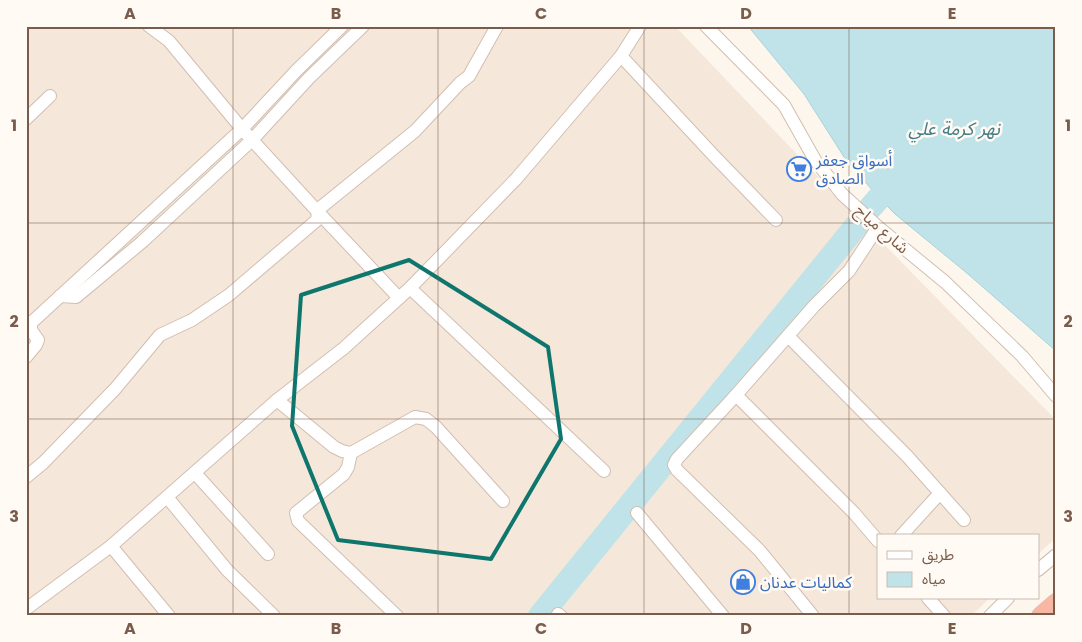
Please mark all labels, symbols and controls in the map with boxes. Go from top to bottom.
text: A [124,2,136,25]
text: B [331,2,341,25]
text: C [535,2,547,25]
text: D [740,2,752,25]
text: E [948,2,956,25]
text: 1 [11,114,17,137]
text: 1 [1065,114,1071,137]
water label: نهر كرمة علي [908,116,1002,143]
place label: أسواق جعفر الصادق [815,149,892,190]
supermarket icon: أسواق جعفر الصادق [786,156,812,182]
street label: شارع مياح [849,199,914,260]
text: 2 [9,310,19,333]
text: 2 [1063,310,1073,333]
text: 3 [9,505,19,528]
text: 3 [1063,505,1073,528]
legend [877,534,1040,600]
text: طريق [922,544,954,565]
text: مياه [922,568,946,589]
shop icon: كماليات عدنان [730,569,756,595]
place label: كماليات عدنان [760,571,852,594]
text: A [124,617,136,640]
text: B [331,617,341,640]
text: C [535,617,547,640]
text: D [740,617,752,640]
text: E [948,617,956,640]

